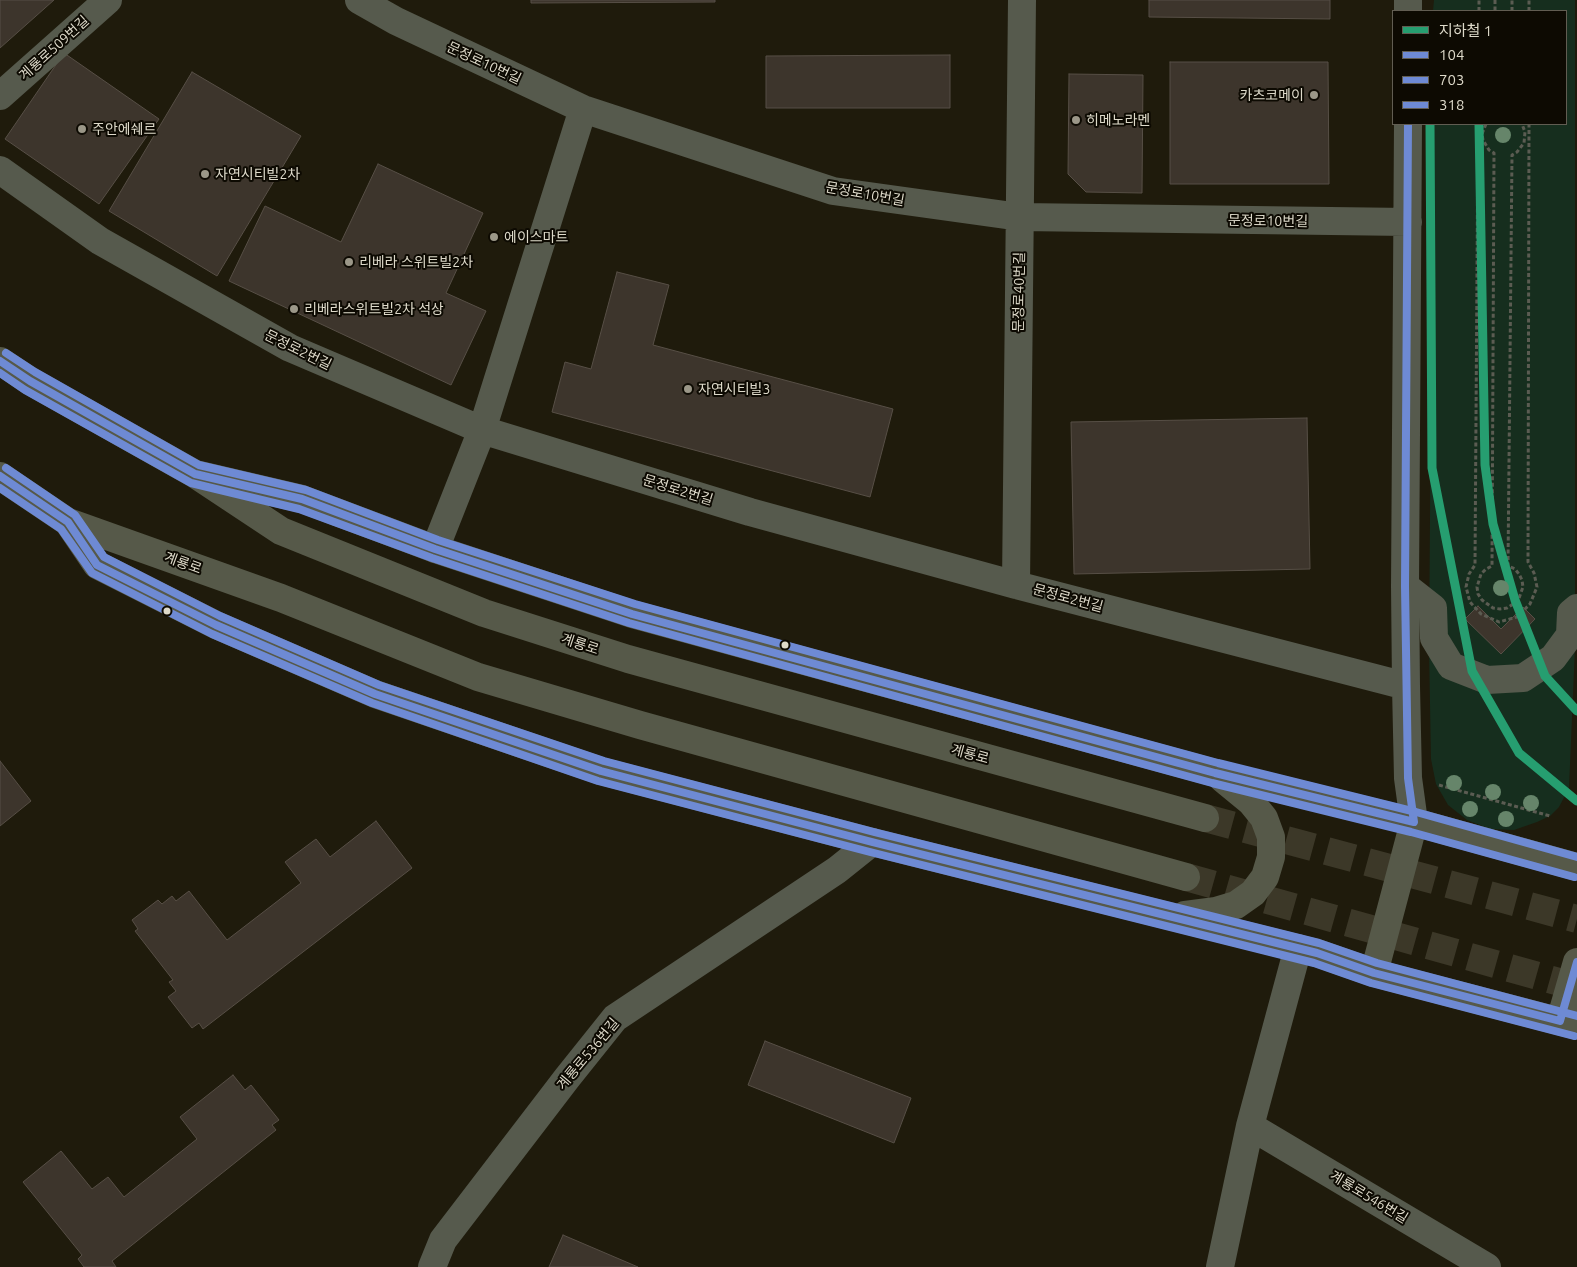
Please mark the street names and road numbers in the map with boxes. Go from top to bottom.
street label: 계룡로509번길 [16,12,92,84]
street label: 문정로10번길 [444,38,524,88]
street label: 문정로10번길 [824,179,906,209]
street label: 문정로10번길 [1228,212,1308,230]
street label: 문정로40번길 [1010,252,1028,332]
street label: 문정로2번길 [262,327,334,373]
street label: 문정로2번길 [641,471,715,509]
street label: 계룡로 [162,548,204,578]
street label: 문정로2번길 [1031,581,1105,615]
street label: 계룡로 [559,630,601,658]
street label: 계룡로 [949,741,991,767]
street label: 계룡로536번길 [553,1015,623,1093]
street label: 계룡로546번길 [1327,1167,1411,1227]

